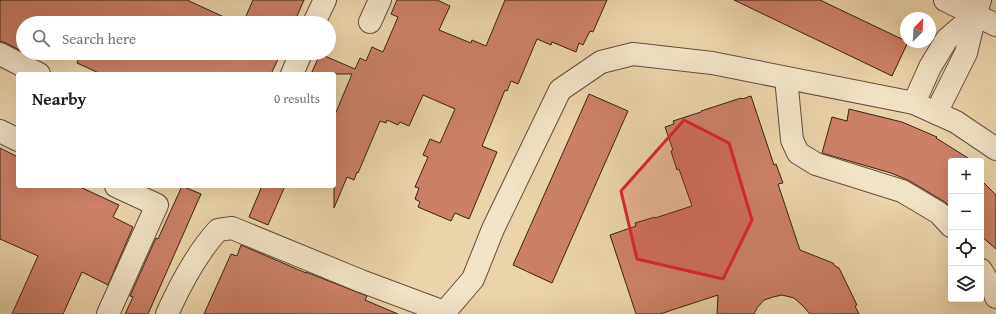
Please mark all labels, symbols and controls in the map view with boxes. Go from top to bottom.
north arrow [900,12,936,48]
search box [16,16,336,60]
icon: search [30,27,52,49]
text: Search here [62,28,136,49]
text: Nearby [32,86,86,111]
text: 0 results [274,89,320,108]
map controls [948,158,984,302]
button: + [948,158,984,194]
button: − [948,194,984,230]
button: locate [948,230,984,266]
button: layers [948,266,984,302]

